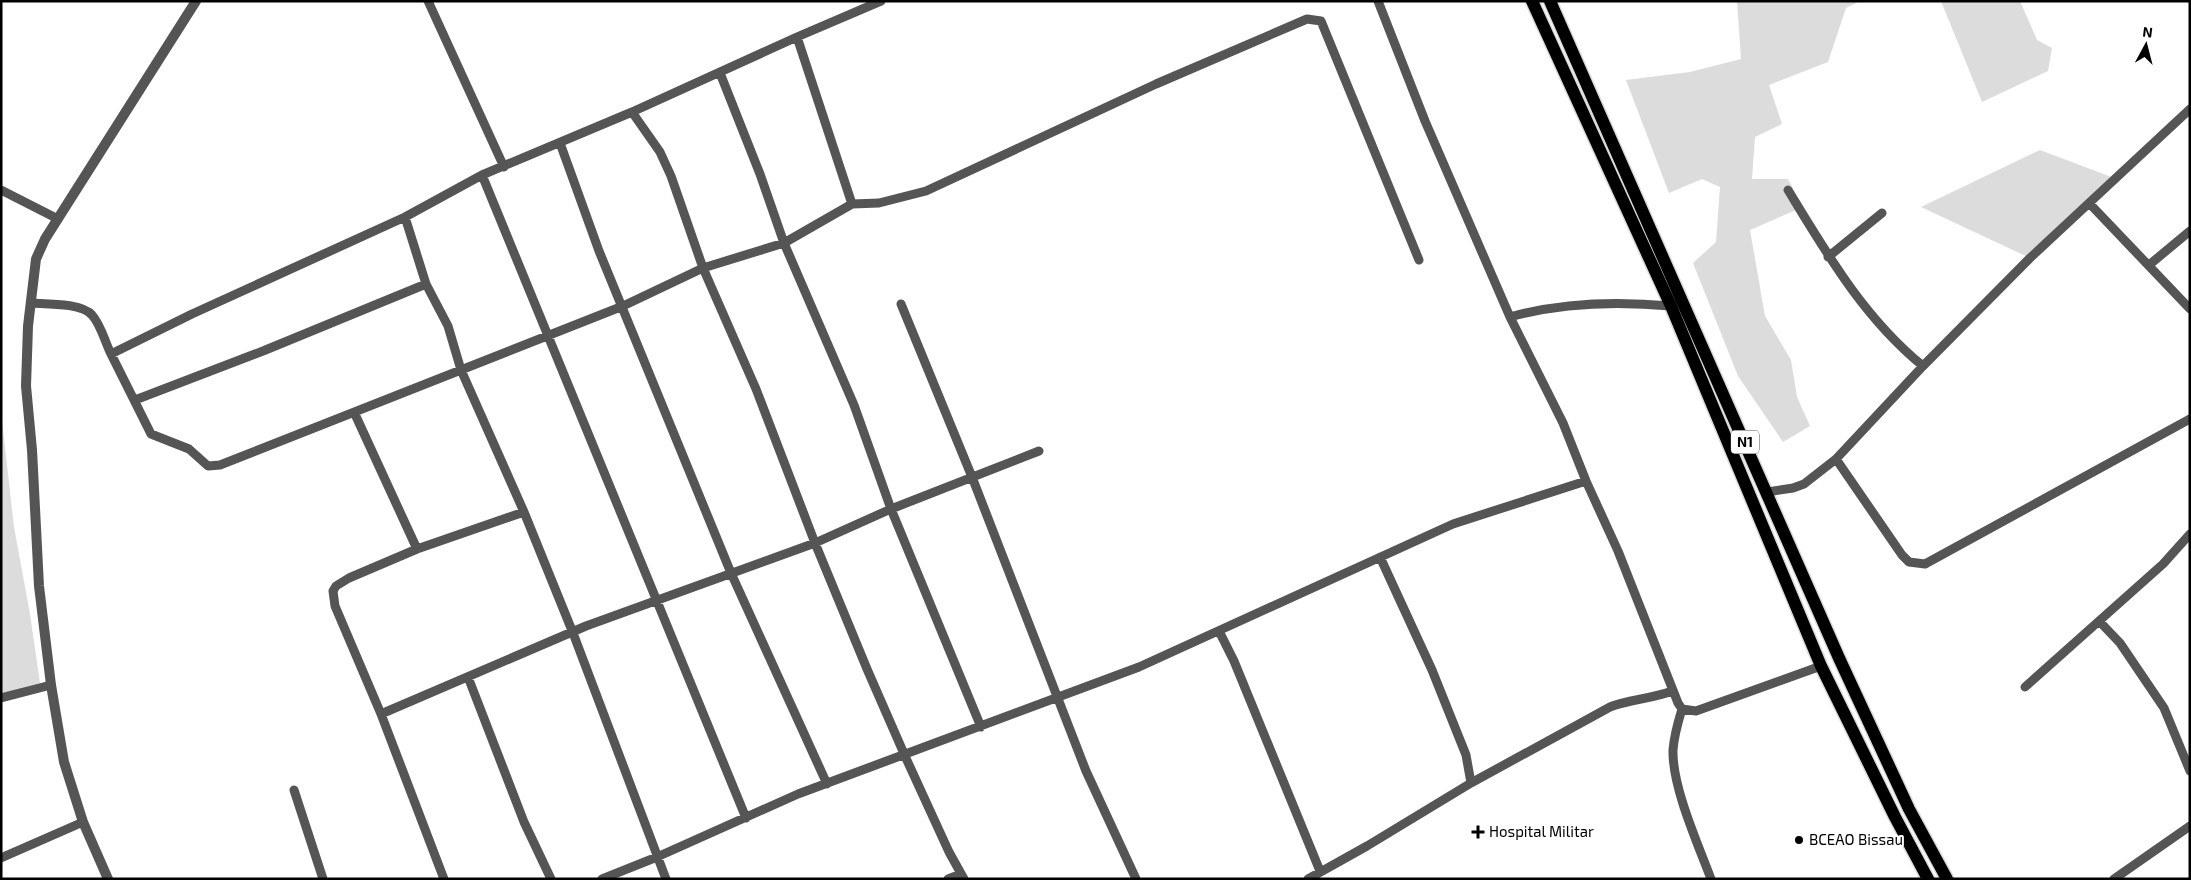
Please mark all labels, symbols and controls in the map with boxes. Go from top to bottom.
north arrow [2121,20,2171,70]
text: N [2142,23,2154,41]
road number: N1 [1731,431,1759,454]
place label: Hospital Militar [1489,822,1594,840]
marker: Hospital Militar [1471,825,1485,839]
place label: BCEAO Bissau [1809,830,1903,848]
marker: BCEAO Bissau [1793,834,1805,846]

